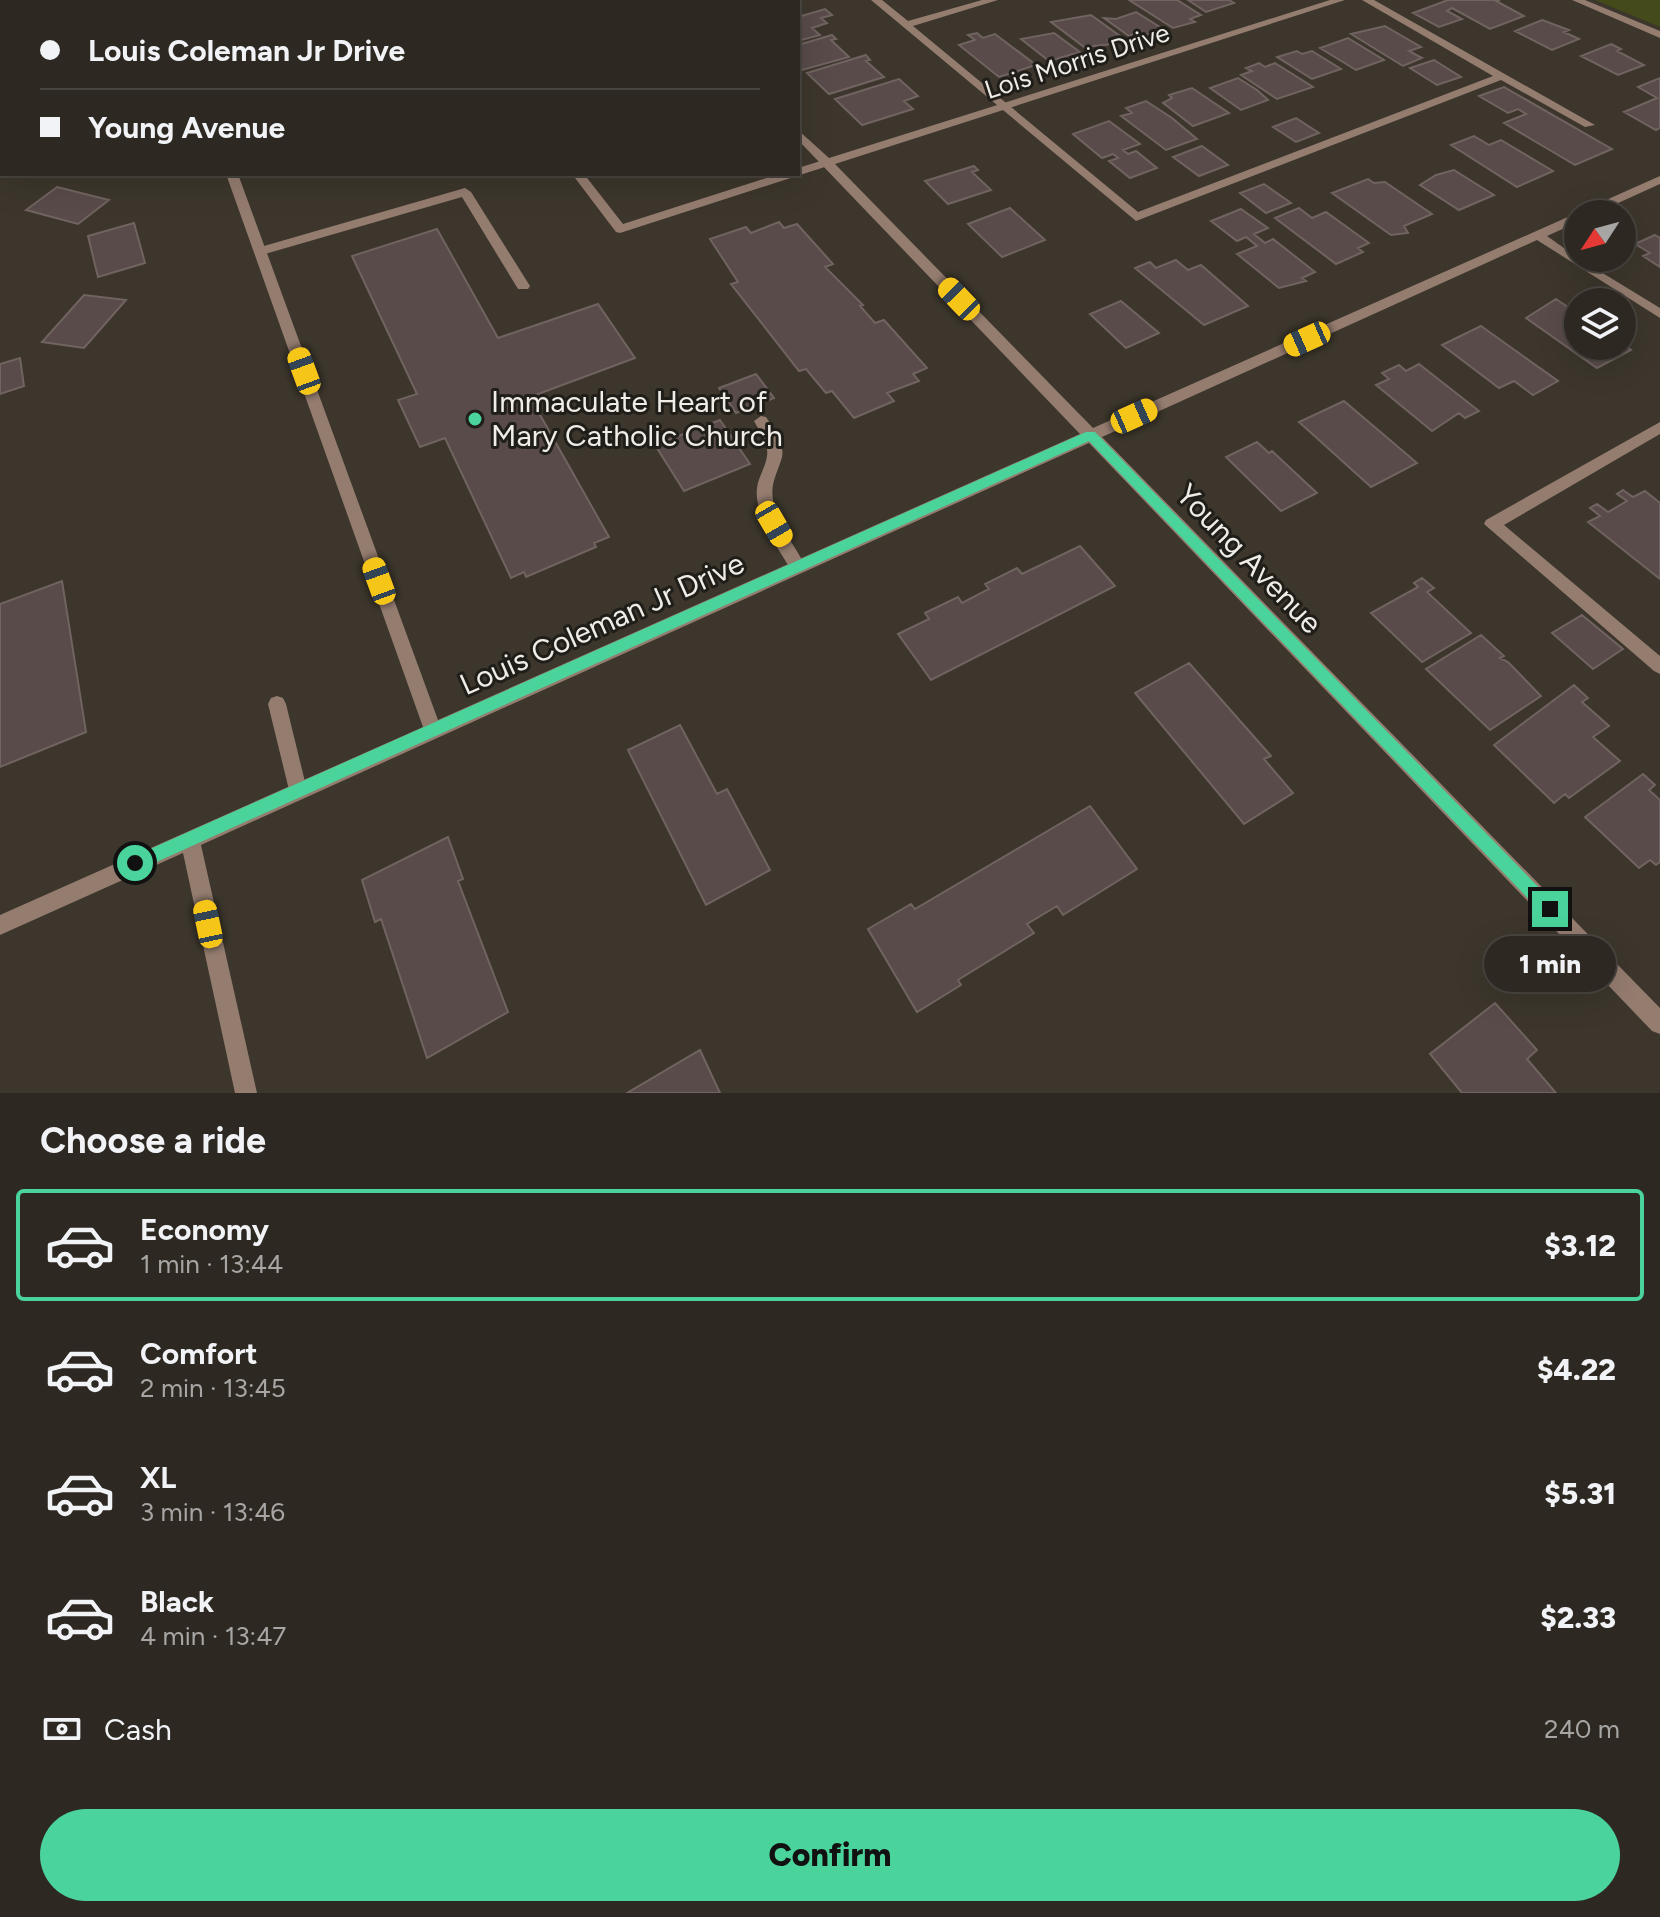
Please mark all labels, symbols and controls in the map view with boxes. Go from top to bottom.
street label: Lois Morris Drive [981,16,1173,106]
text: Louis Coleman Jr Drive [88,32,405,69]
text: Young Avenue [88,109,285,146]
north arrow [1564,200,1636,272]
map controls [1564,200,1636,360]
car [934,273,984,325]
button: layers [1564,288,1636,360]
car [1280,318,1334,360]
car [285,344,323,398]
place label: Immaculate Heart of Mary Catholic Church [491,383,783,454]
car [1107,395,1161,437]
marker: Immaculate Heart of Mary Catholic Church [466,410,484,428]
street label: Young Avenue [1169,476,1330,641]
car [752,497,796,551]
street label: Louis Coleman Jr Drive [454,544,750,703]
car [360,554,398,608]
route start [117,845,153,881]
route end [1532,891,1568,927]
car [191,898,225,950]
callout: 1 min [1484,937,1616,993]
text: 1 min [1519,948,1581,980]
text: Choose a ride [40,1119,266,1162]
icon: car [44,1209,116,1281]
text: Economy [140,1211,269,1248]
text: $3.12 [1544,1227,1616,1264]
text: 1 min · 13:44 [140,1248,283,1280]
icon: car [44,1333,116,1405]
text: Comfort [140,1335,258,1372]
text: $4.22 [1537,1351,1616,1388]
text: 2 min · 13:45 [140,1372,286,1404]
icon: car [44,1457,116,1529]
text: XL [140,1459,176,1496]
text: $5.31 [1544,1475,1616,1512]
text: 3 min · 13:46 [140,1496,285,1528]
icon: car [44,1581,116,1653]
text: Black [140,1583,214,1620]
text: $2.33 [1540,1599,1616,1636]
text: 4 min · 13:47 [140,1620,286,1652]
icon: cash [40,1707,84,1751]
text: Cash [104,1711,172,1748]
text: 240 m [1544,1713,1620,1745]
button: Confirm [40,1809,1620,1901]

